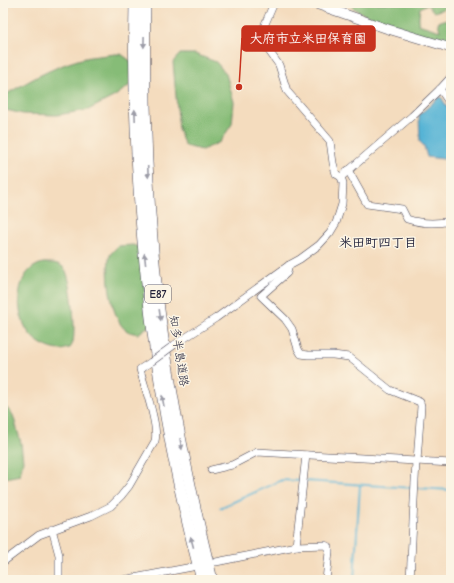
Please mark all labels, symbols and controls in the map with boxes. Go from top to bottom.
callout: 大府市立米田保育園 [242,26,375,51]
text: 大府市立米田保育園 [249,31,367,46]
one-way arrow [141,36,147,49]
one-way arrow [132,108,138,121]
one-way arrow [144,166,151,178]
district label: 米田町四丁目 [339,235,417,250]
one-way arrow [141,252,148,265]
road number: E87 [145,285,171,303]
one-way arrow [157,309,163,321]
street label: 知多半島道路 [166,314,192,388]
one-way arrow [160,395,166,407]
one-way arrow [178,438,184,450]
one-way arrow [189,536,195,548]

